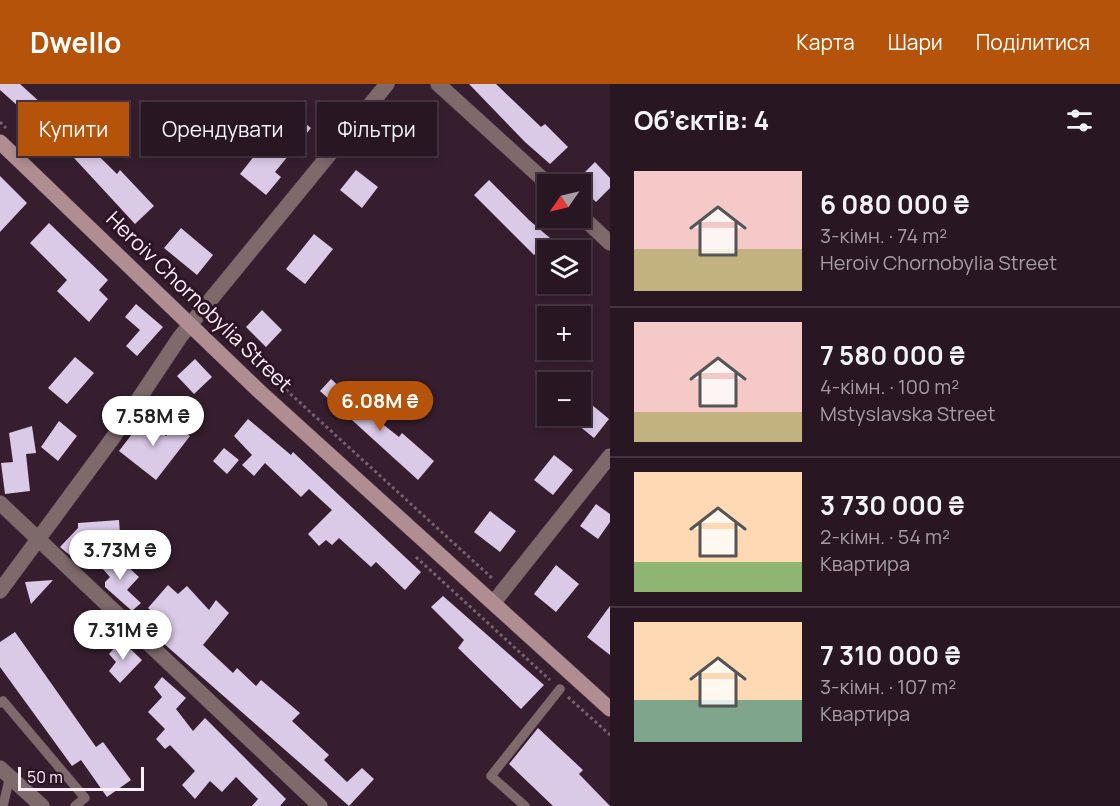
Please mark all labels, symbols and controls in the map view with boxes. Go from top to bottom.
text: Dwello [30,23,121,61]
text: Карта [796,28,855,56]
text: Шари [888,28,943,56]
text: Поділитися [976,28,1090,56]
chip: Купити [18,102,129,156]
chip: Орендувати [141,102,305,156]
chip: Фільтри [317,102,437,156]
text: Об’єктів: 4 [634,102,769,138]
icon: filters [1063,104,1096,137]
north arrow [537,174,591,228]
map controls [537,174,591,426]
text: 6 080 000 ₴ [820,186,970,222]
icon: home [682,195,754,267]
street label: Heroiv Chornobylia Street [100,205,299,398]
text: 3-кімн. · 74 m² [820,222,947,249]
button: layers [537,240,591,294]
text: Heroiv Chornobylia Street [820,249,1057,276]
button: + [537,306,591,360]
text: 7 580 000 ₴ [820,337,965,373]
icon: home [682,346,754,418]
button: − [537,372,591,426]
text: 4-кімн. · 100 m² [820,373,959,400]
pin: 6.08M ₴ [325,381,435,432]
text: 6.08M ₴ [341,387,419,414]
pin: 7.58M ₴ [98,396,208,447]
text: Mstyslavska Street [820,400,995,427]
text: 7.58M ₴ [116,402,190,429]
text: 3 730 000 ₴ [820,487,964,523]
icon: home [682,496,754,568]
text: 2-кімн. · 54 m² [820,523,950,550]
pin: 3.73M ₴ [65,530,175,581]
text: 3.73M ₴ [83,536,157,563]
text: Квартира [820,550,910,577]
pin: 7.31M ₴ [68,610,178,661]
text: 7.31M ₴ [88,616,158,643]
text: 7 310 000 ₴ [820,637,961,673]
icon: home [682,646,754,718]
text: 3-кімн. · 107 m² [820,673,956,700]
text: Квартира [820,700,910,727]
scale bar [18,764,144,792]
text: 50 m [27,766,63,788]

